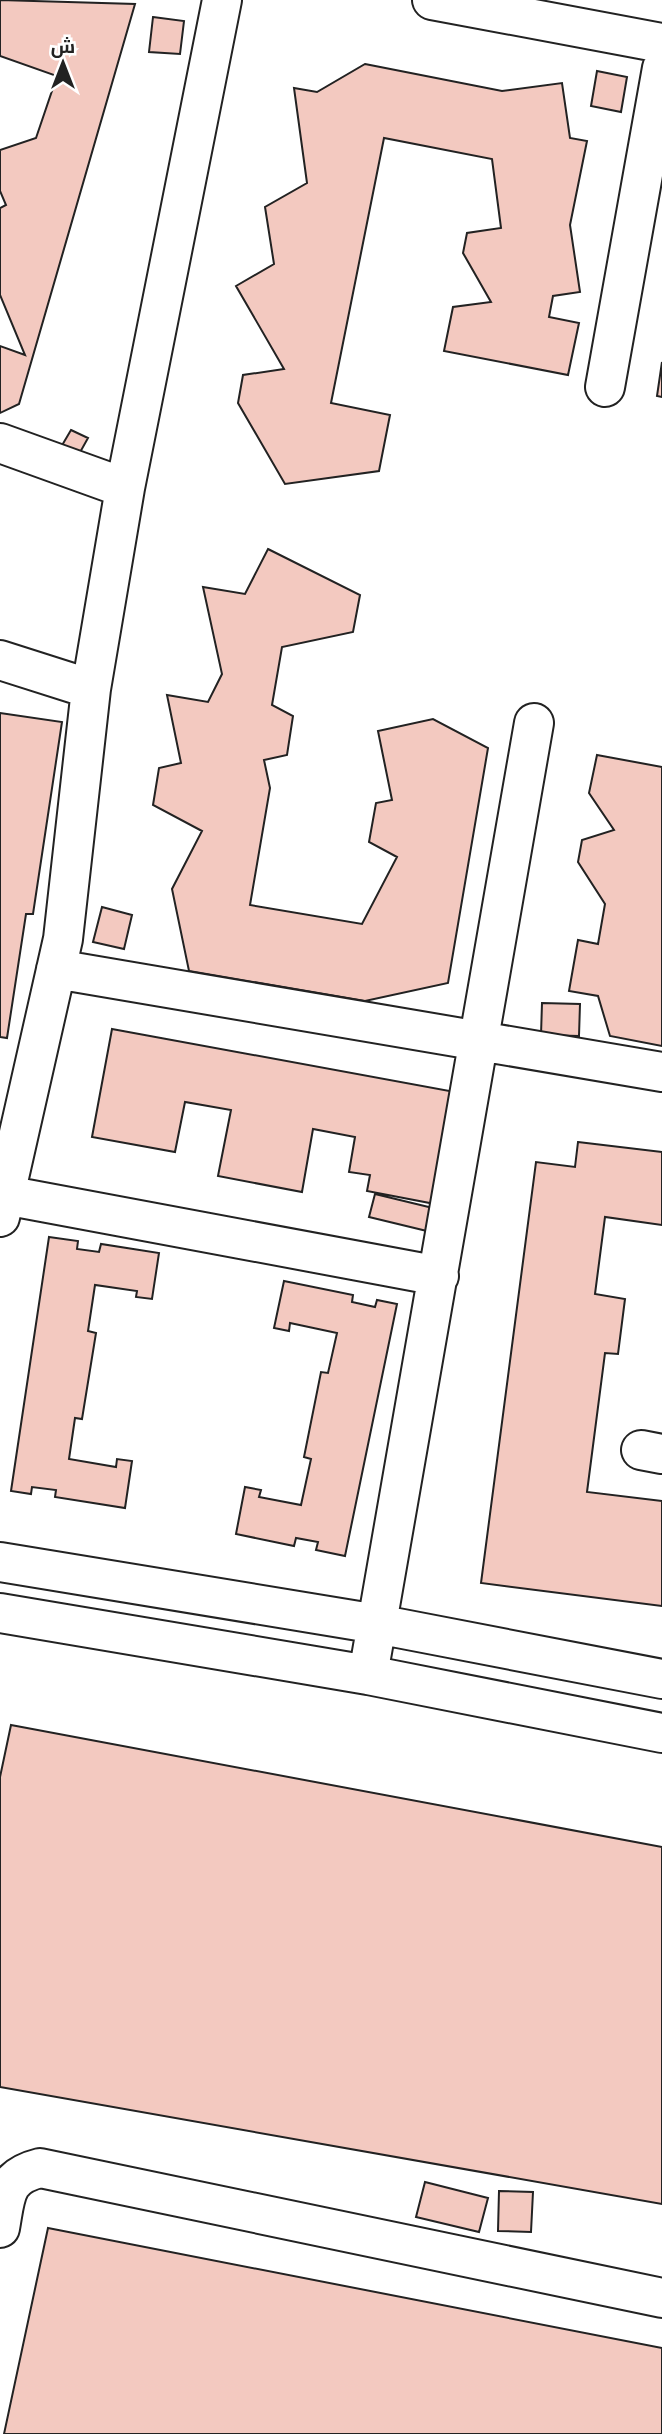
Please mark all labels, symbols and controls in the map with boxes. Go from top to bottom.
north arrow [28,28,98,98]
text: ش [51,35,75,58]

